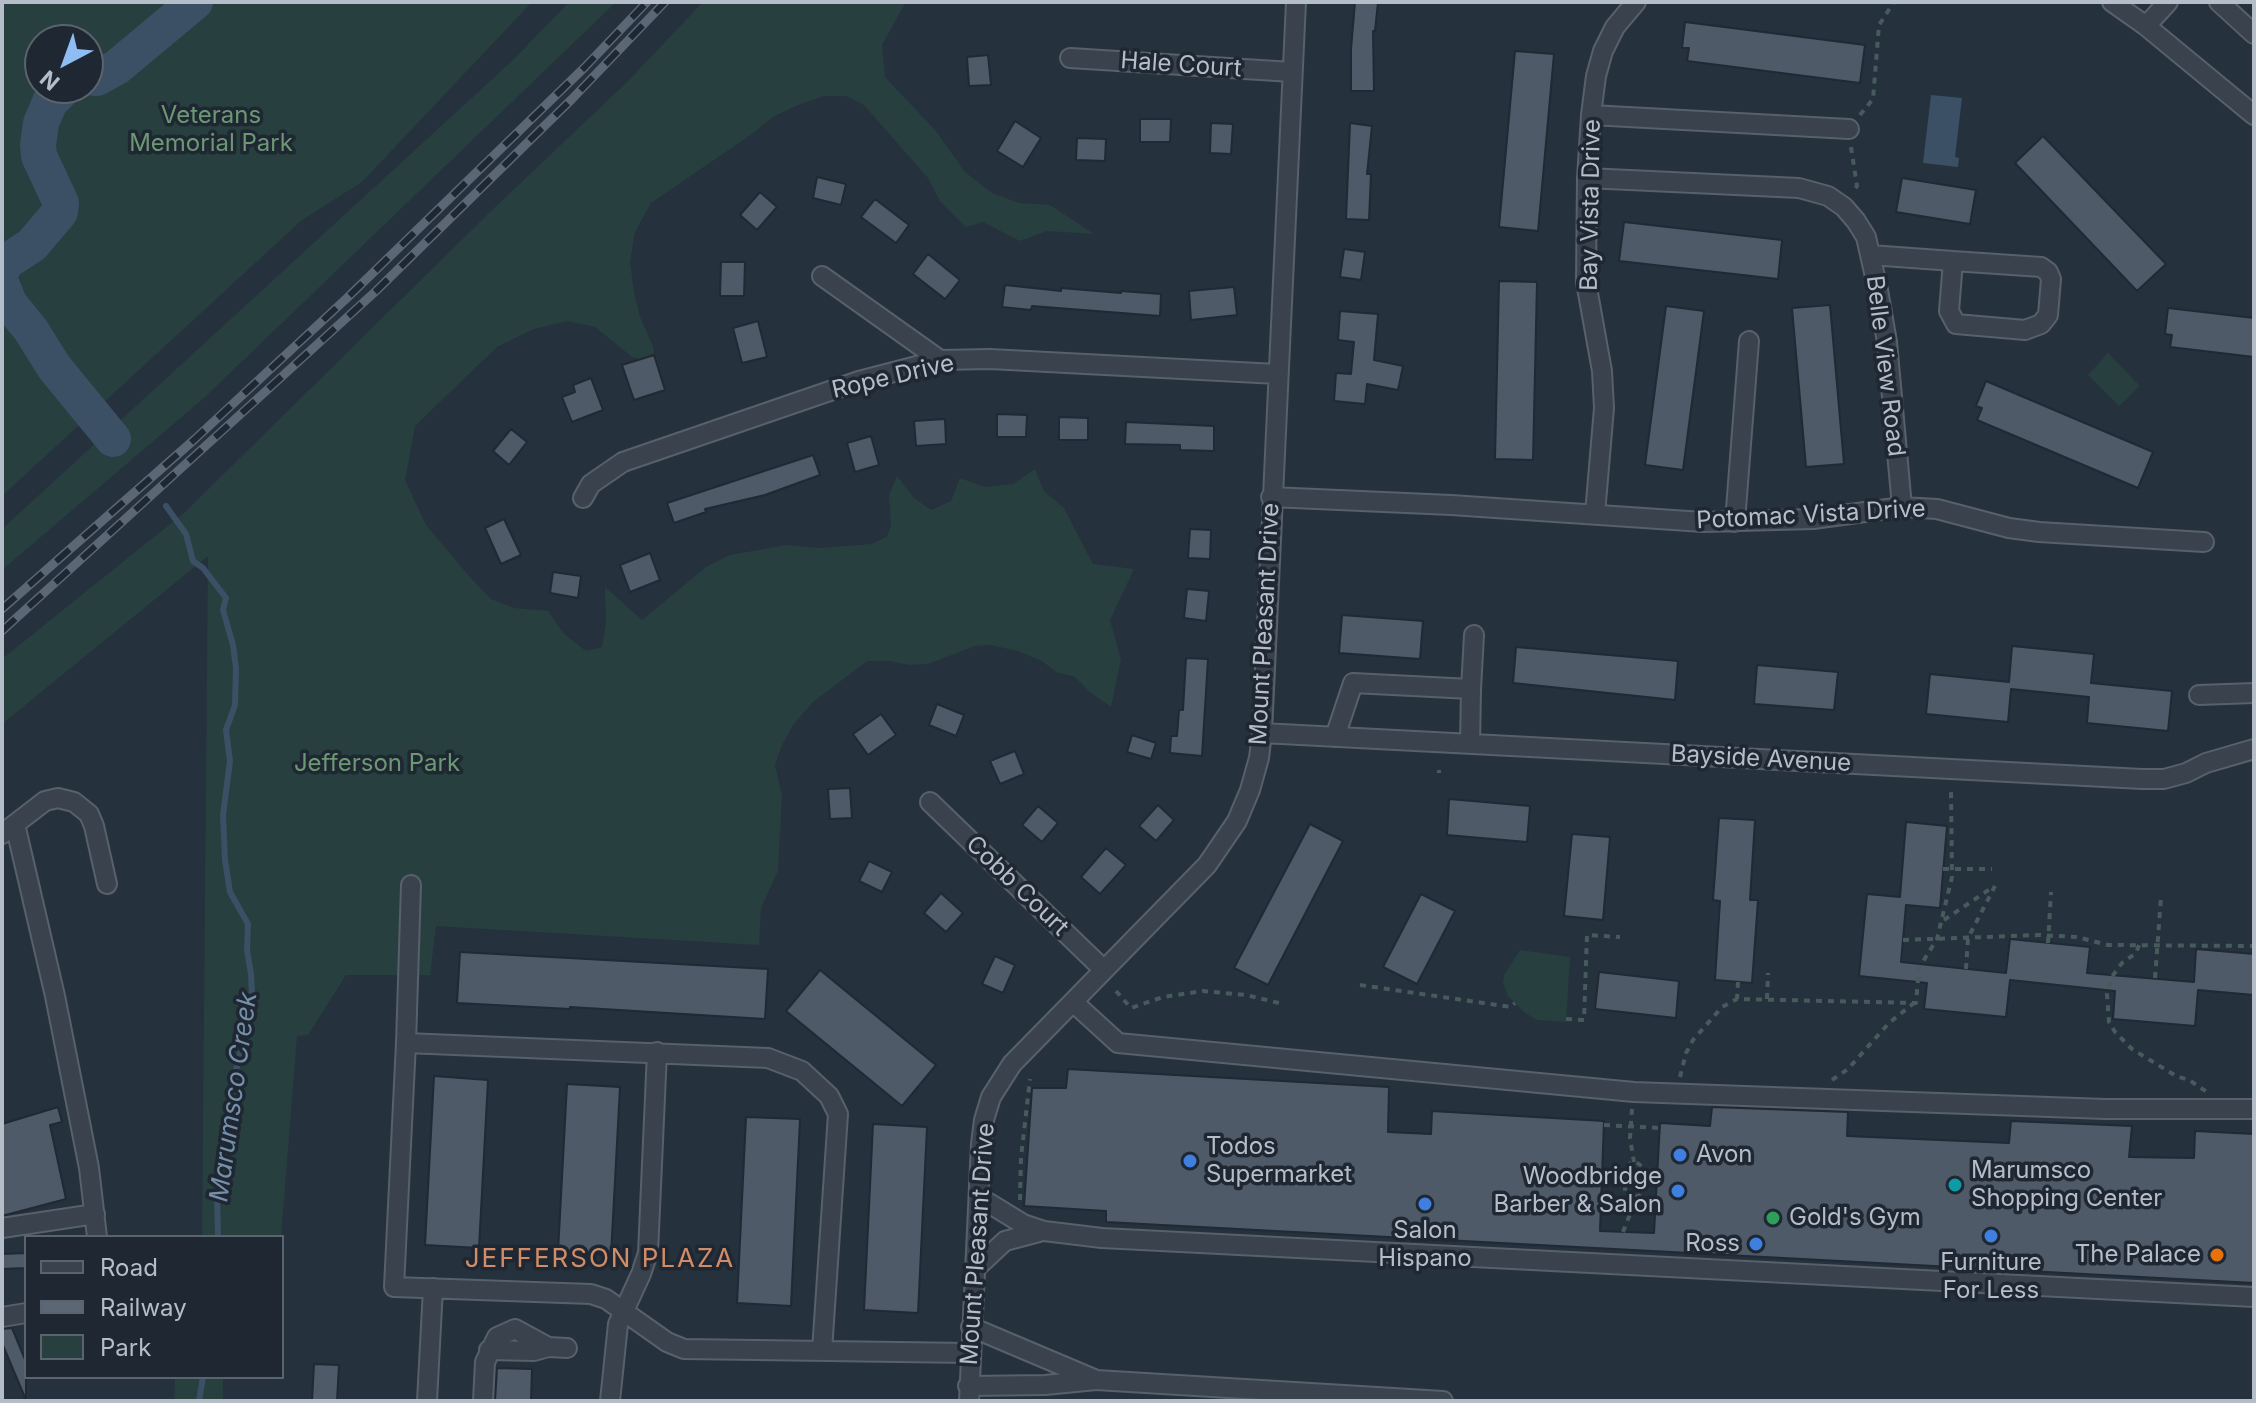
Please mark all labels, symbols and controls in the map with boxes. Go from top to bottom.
north arrow [24,24,104,104]
street label: Hale Court [1120,46,1242,84]
text: N [35,65,64,96]
park label: Veterans Memorial Park [129,102,293,158]
street label: Bay Vista Drive [1575,119,1607,291]
street label: Belle View Road [1860,274,1910,458]
street label: Rope Drive [829,349,957,405]
street label: Potomac Vista Drive [1696,495,1926,535]
street label: Mount Pleasant Drive [1244,502,1286,746]
street label: Bayside Avenue [1670,740,1852,778]
park label: Jefferson Park [294,750,460,778]
street label: Cobb Court [960,830,1074,942]
water label: Marumsco Creek [204,990,264,1204]
street label: Mount Pleasant Drive [955,1122,1001,1366]
place label: Todos Supermarket [1206,1133,1352,1189]
place label: Avon [1696,1141,1753,1169]
marker: Avon [1671,1146,1689,1164]
marker: Todos Supermarket [1181,1152,1199,1170]
place label: Marumsco Shopping Center [1971,1157,2162,1213]
place label: Woodbridge Barber & Salon [1493,1163,1662,1219]
marker: Marumsco Shopping Center [1946,1176,1964,1194]
marker: Woodbridge Barber & Salon [1669,1182,1687,1200]
marker: Salon Hispano [1416,1195,1434,1213]
place label: Gold's Gym [1789,1204,1921,1232]
marker: Gold's Gym [1764,1209,1782,1227]
place label: Salon Hispano [1378,1217,1472,1273]
marker: Furniture For Less [1982,1227,2000,1245]
place label: Ross [1685,1230,1740,1258]
legend [24,1235,284,1379]
marker: Ross [1747,1235,1765,1253]
place label: The Palace [2075,1241,2201,1269]
district label: JEFFERSON PLAZA [465,1243,735,1275]
marker: The Palace [2208,1246,2226,1264]
place label: Furniture For Less [1940,1249,2042,1305]
text: Road [100,1253,158,1282]
text: Railway [100,1293,187,1322]
text: Park [100,1333,151,1362]

